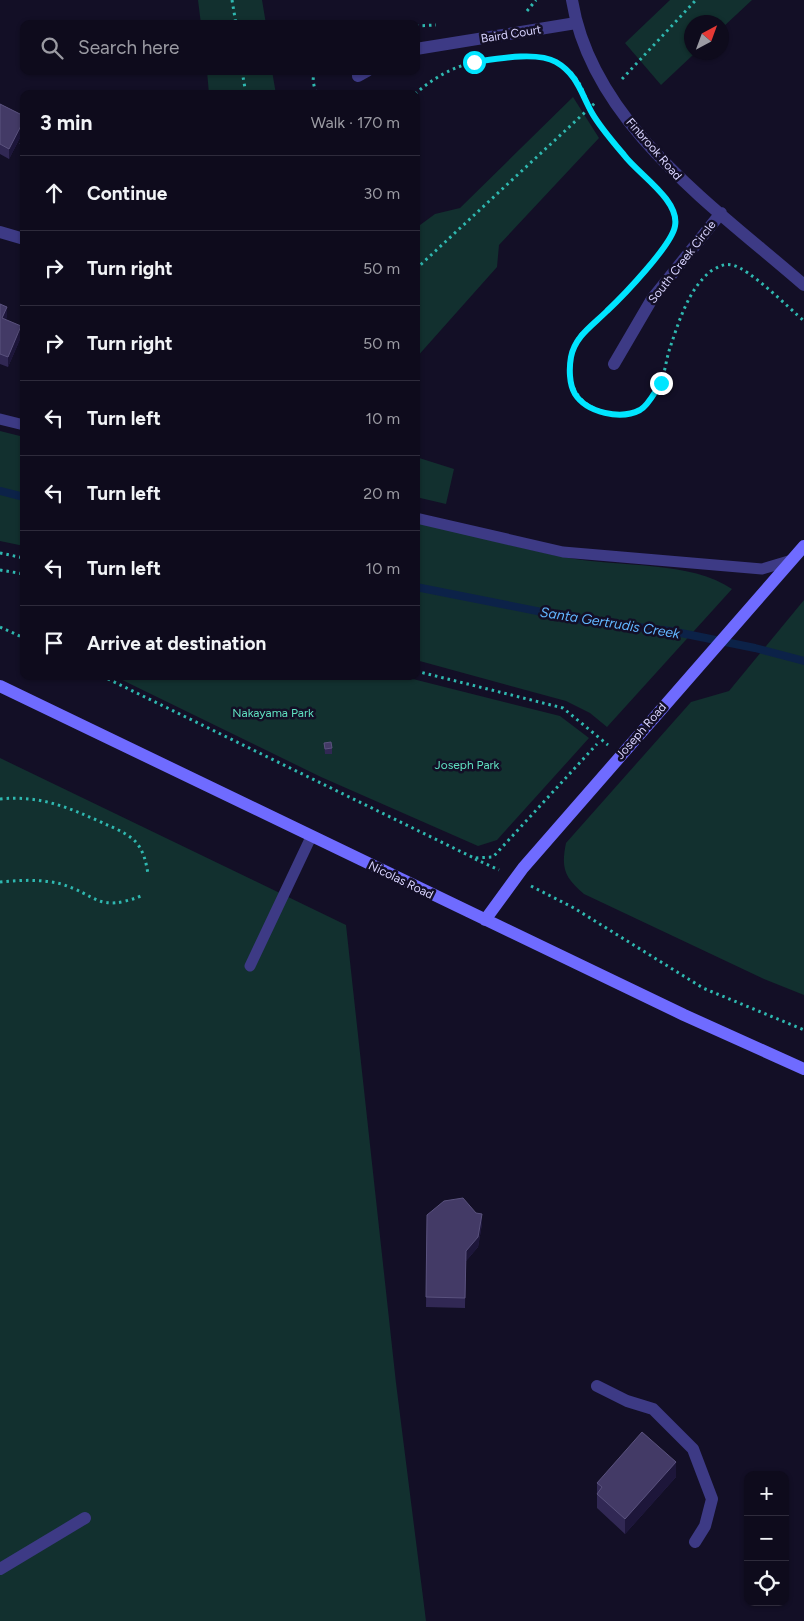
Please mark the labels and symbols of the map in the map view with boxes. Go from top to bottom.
north arrow [684,15,729,60]
street label: Baird Court [480,22,543,46]
route start [463,51,486,74]
street label: Finbrook Road [623,115,685,183]
street label: South Creek Circle [645,218,719,306]
route end [650,372,673,395]
water label: Santa Gertrudis Creek [539,604,682,643]
street label: Joseph Road [613,700,669,762]
park label: Nakayama Park [232,706,314,720]
park label: Joseph Park [435,758,500,772]
street label: Nicolas Road [366,858,436,902]

